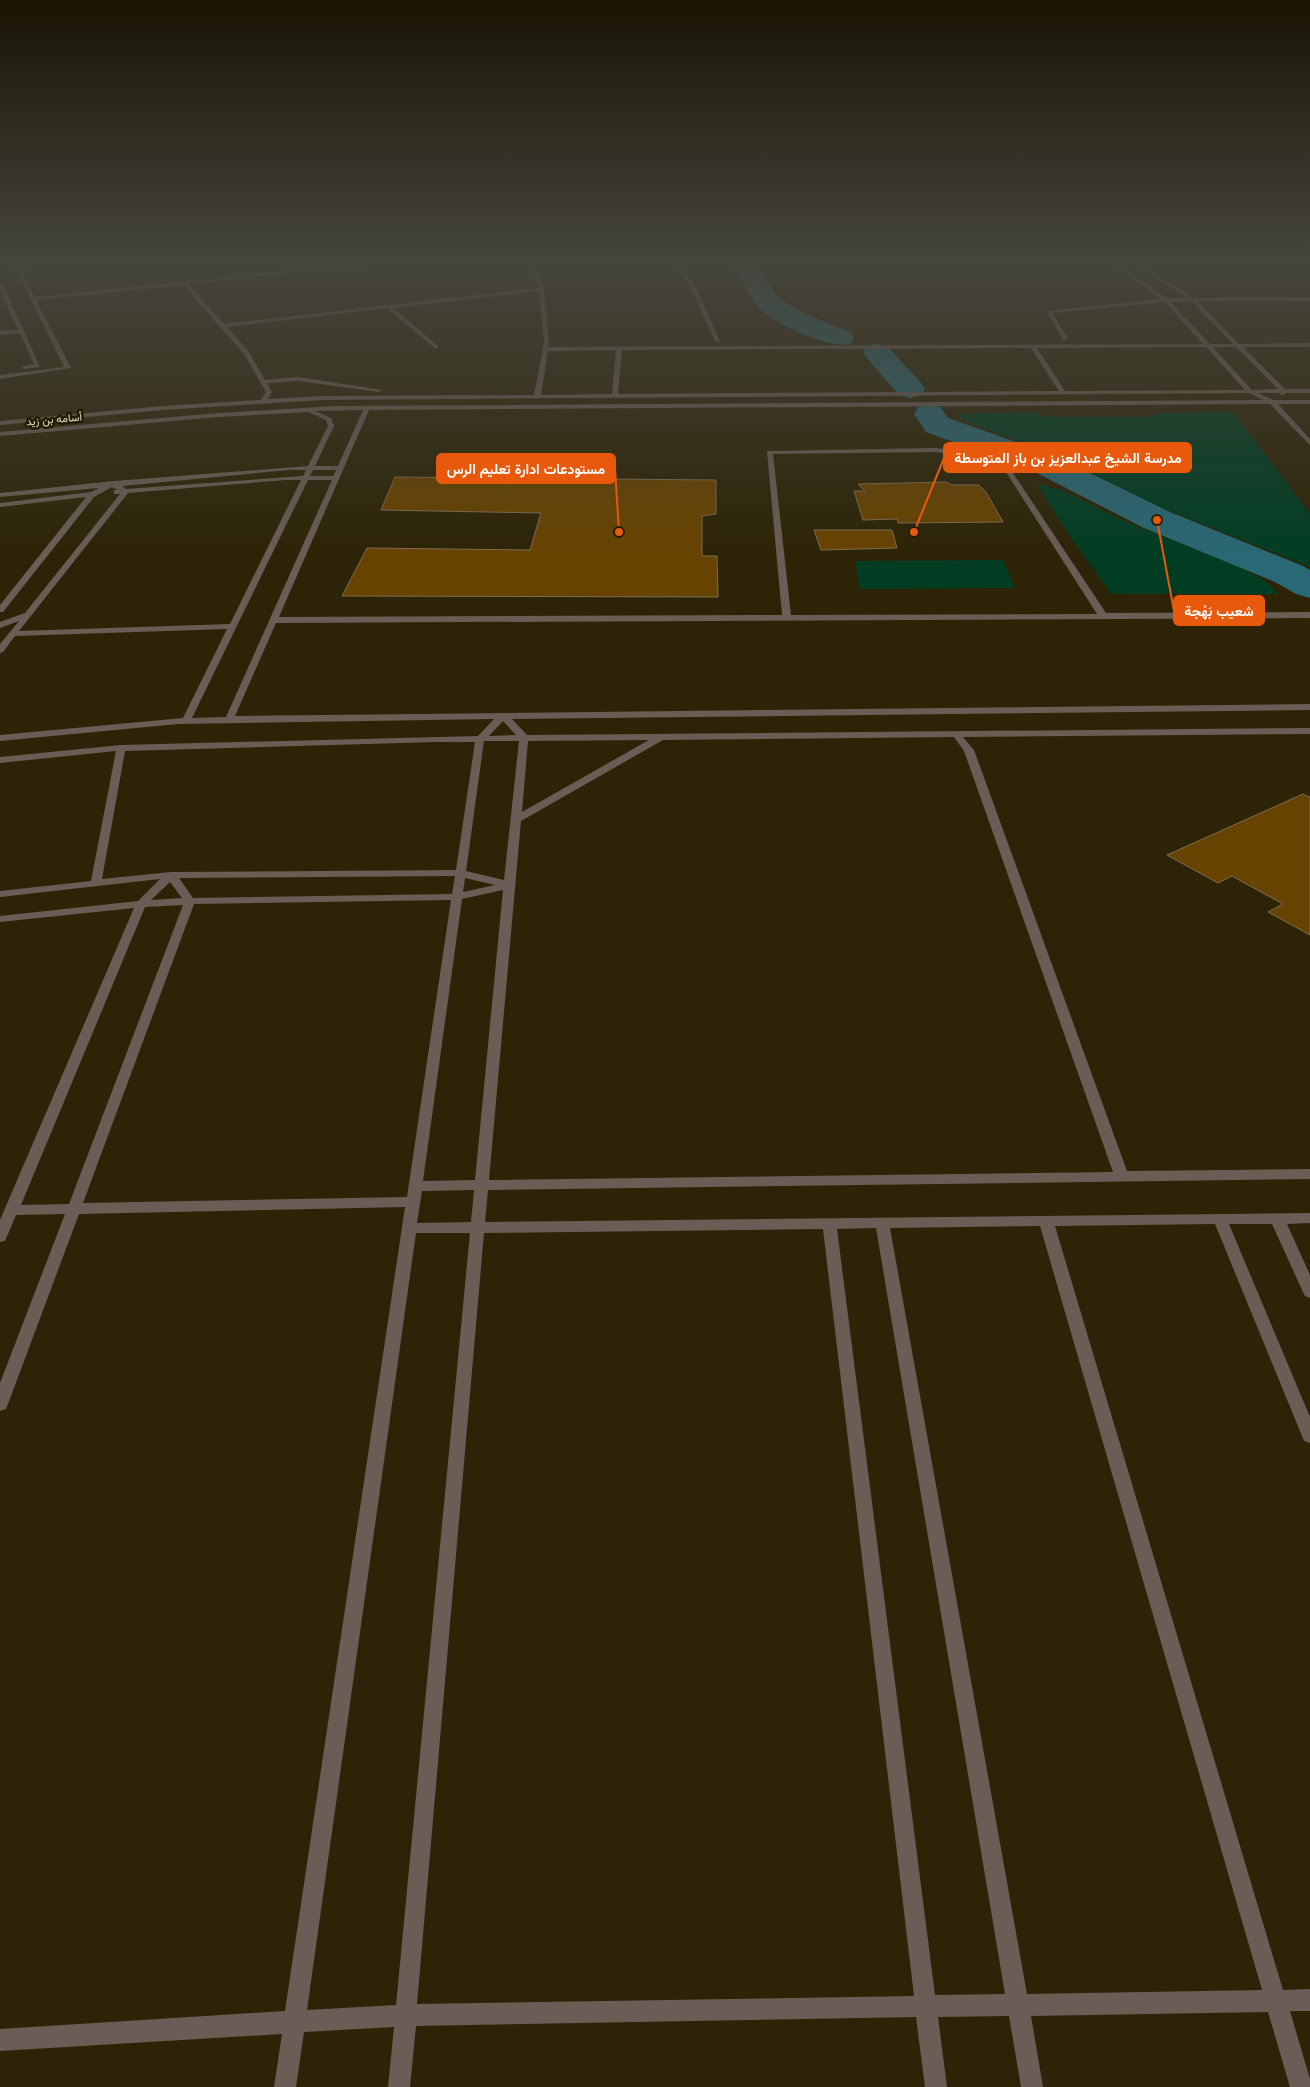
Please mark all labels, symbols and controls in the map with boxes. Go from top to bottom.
street label: أسامه بن زيد [26,410,83,428]
callout: مدرسة الشيخ عبدالعزيز بن باز المتوسطة [944,443,1191,472]
text: مدرسة الشيخ عبدالعزيز بن باز المتوسطة [954,449,1182,468]
callout: مستودعات ادارة تعليم الرس [437,454,615,483]
text: مستودعات ادارة تعليم الرس [447,460,606,478]
callout: شعيب بَهْجة [1174,596,1264,625]
text: شعيب بَهْجة [1184,602,1254,620]

